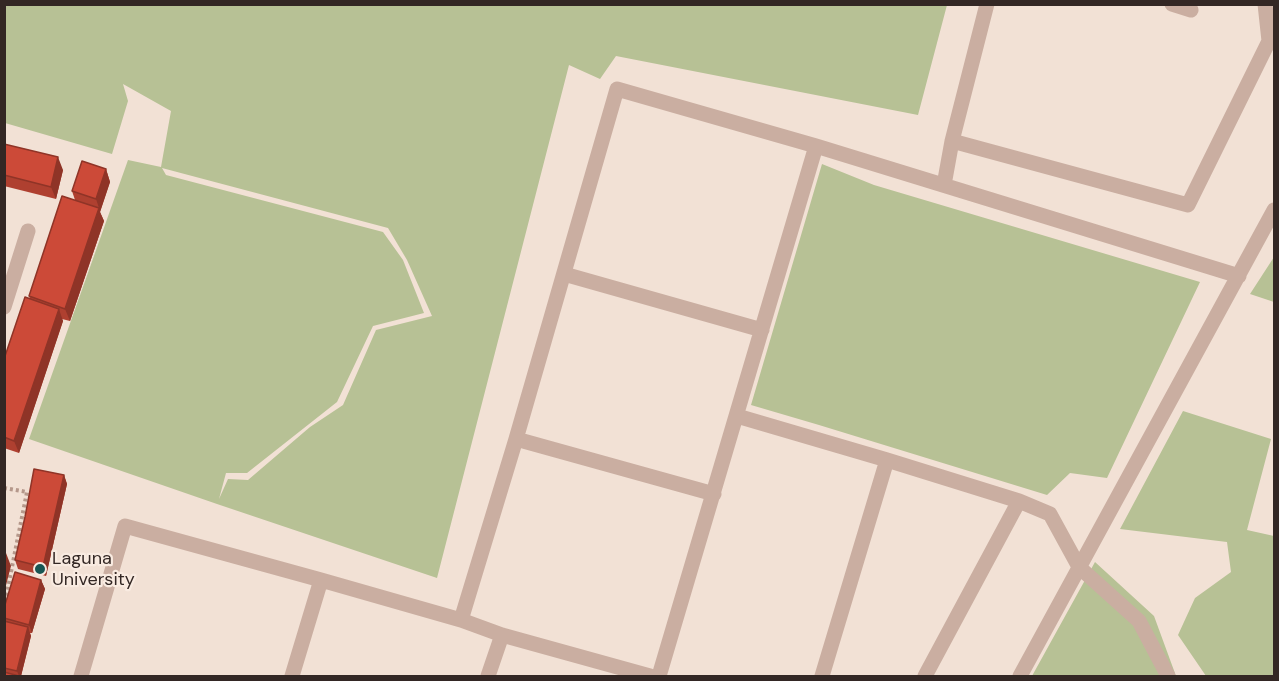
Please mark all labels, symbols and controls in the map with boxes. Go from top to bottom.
place label: Laguna University [52,548,135,590]
marker: Laguna University [33,562,47,576]

